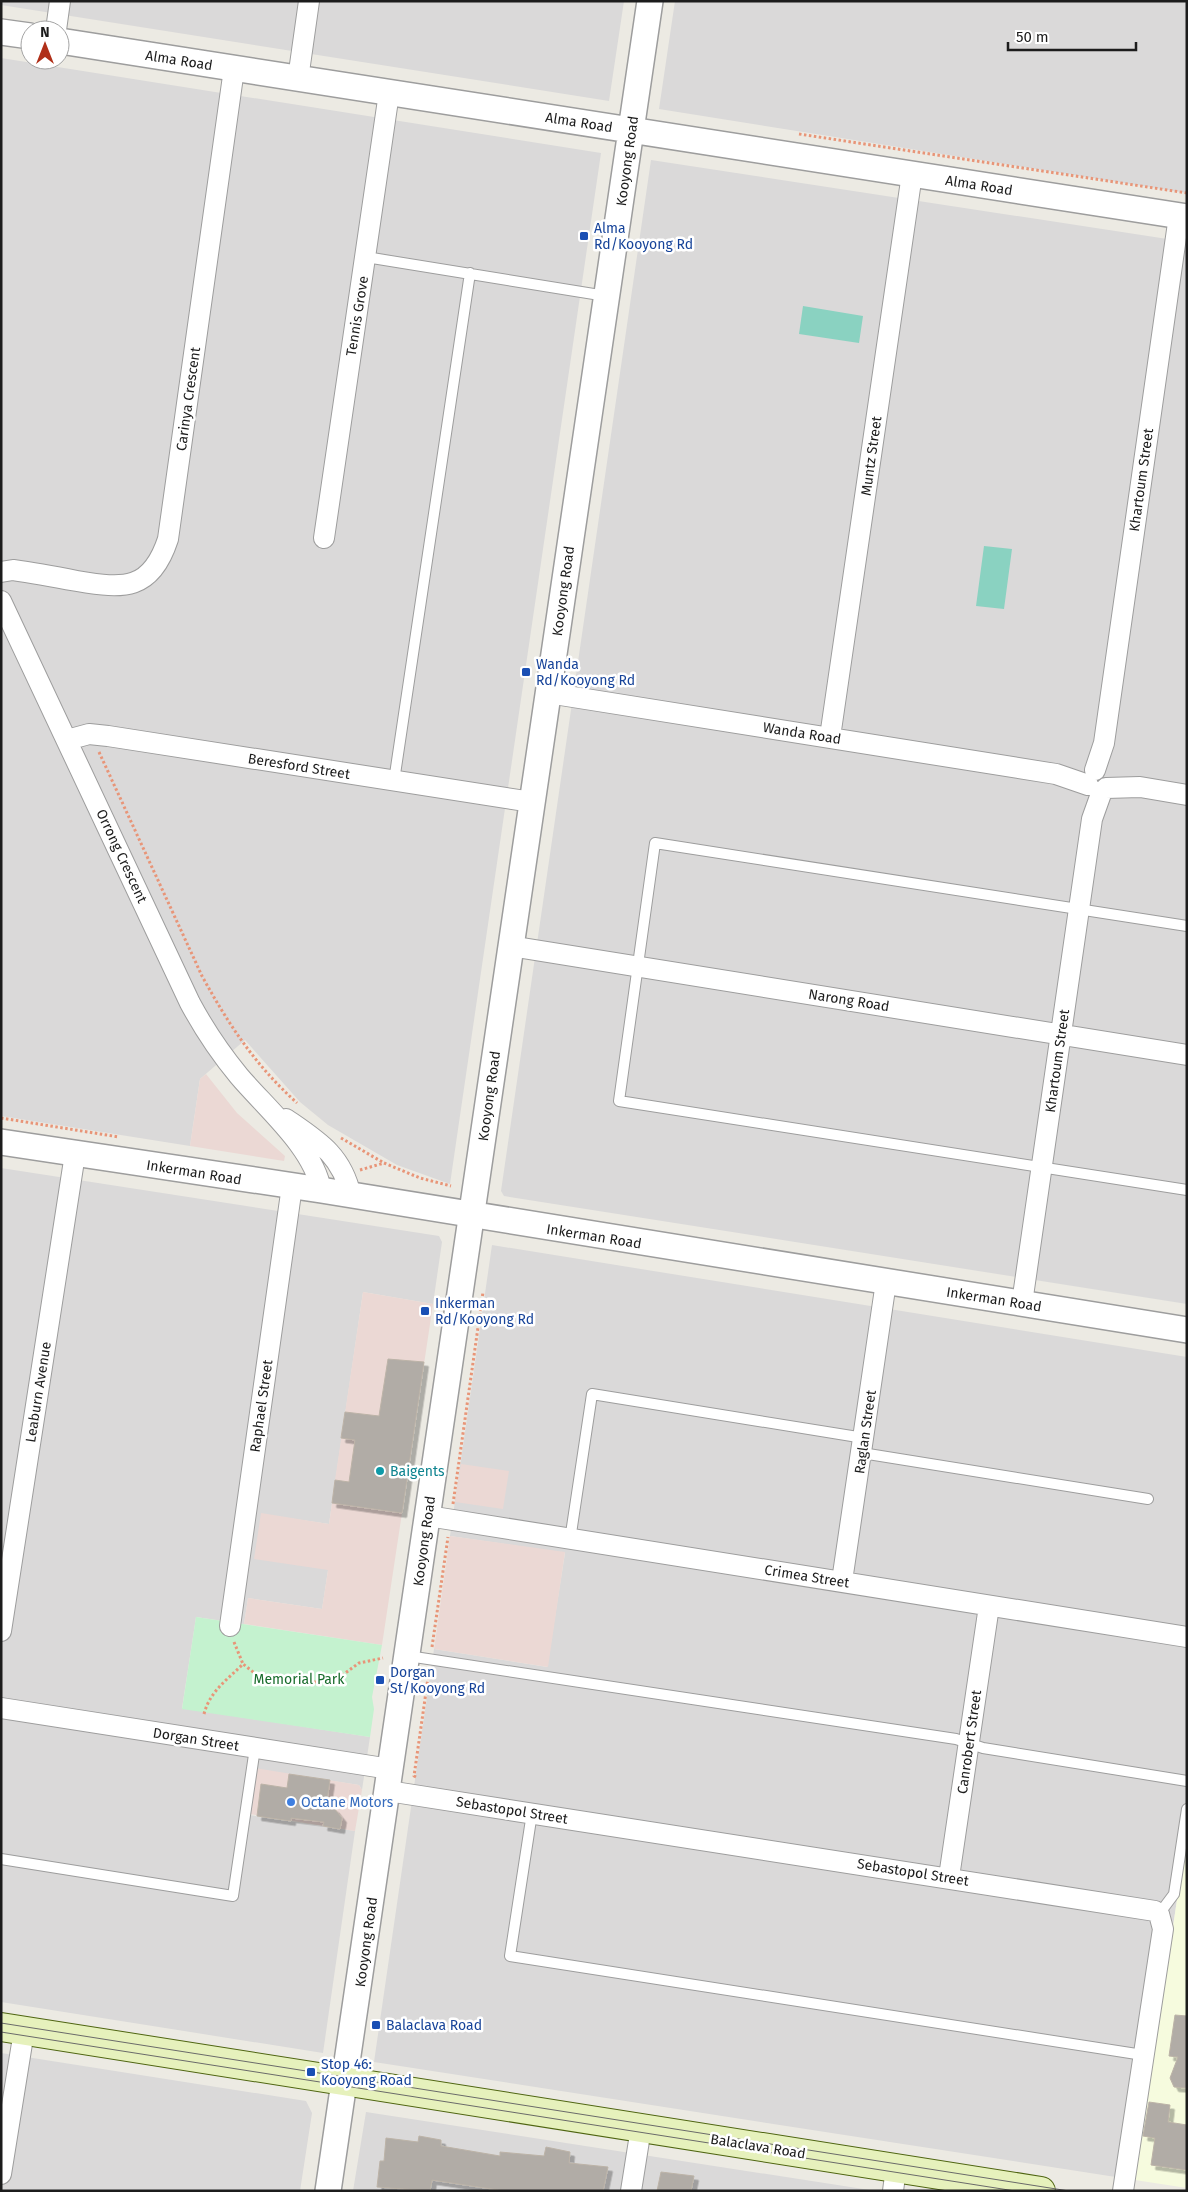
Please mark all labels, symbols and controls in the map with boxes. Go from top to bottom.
north arrow [20,20,70,70]
scale bar [1008,20,1136,52]
text: N [40,24,50,41]
text: 50 m [1016,28,1049,46]
street label: Alma Road [144,47,214,74]
street label: Alma Road [544,109,614,136]
street label: Kooyong Road [613,115,642,207]
street label: Alma Road [944,172,1014,199]
place label: Alma Rd/Kooyong Rd [594,220,693,253]
marker: Alma Rd/Kooyong Rd [578,230,590,242]
street label: Tennis Grove [343,275,372,357]
street label: Carinya Crescent [173,345,204,452]
street label: Muntz Street [858,414,886,497]
street label: Khartoum Street [1126,426,1157,533]
street label: Kooyong Road [549,545,578,637]
place label: Wanda Rd/Kooyong Rd [536,656,635,689]
marker: Wanda Rd/Kooyong Rd [520,666,532,678]
street label: Wanda Road [762,719,842,748]
street label: Beresford Street [247,750,352,783]
street label: Orrong Crescent [92,807,151,907]
street label: Narong Road [807,986,891,1015]
street label: Khartoum Street [1042,1007,1073,1114]
street label: Kooyong Road [475,1050,504,1142]
street label: Inkerman Road [145,1157,243,1188]
street label: Inkerman Road [545,1221,643,1252]
street label: Inkerman Road [945,1284,1043,1315]
place label: Inkerman Rd/Kooyong Rd [435,1295,534,1328]
marker: Inkerman Rd/Kooyong Rd [419,1305,431,1317]
street label: Leaburn Avenue [22,1340,55,1444]
street label: Raphael Street [247,1358,277,1454]
street label: Raglan Street [851,1388,880,1475]
place label: Baigents [390,1463,445,1480]
marker: Baigents [374,1465,386,1477]
street label: Kooyong Road [410,1495,439,1587]
street label: Crimea Street [763,1561,852,1592]
place label: Dorgan St/Kooyong Rd [390,1664,485,1697]
park label: Memorial Park [254,1671,345,1688]
marker: Dorgan St/Kooyong Rd [374,1674,386,1686]
street label: Canrobert Street [954,1688,985,1795]
street label: Dorgan Street [152,1724,241,1755]
street label: Sebastopol Street [455,1793,570,1828]
place label: Octane Motors [301,1794,394,1811]
marker: Octane Motors [285,1796,297,1808]
street label: Sebastopol Street [856,1855,971,1890]
street label: Kooyong Road [352,1896,381,1988]
place label: Balaclava Road [386,2017,482,2034]
marker: Balaclava Road [370,2019,382,2031]
place label: Stop 46: Kooyong Road [321,2056,412,2089]
marker: Stop 46: Kooyong Road [305,2066,317,2078]
street label: Balaclava Road [709,2131,807,2162]

